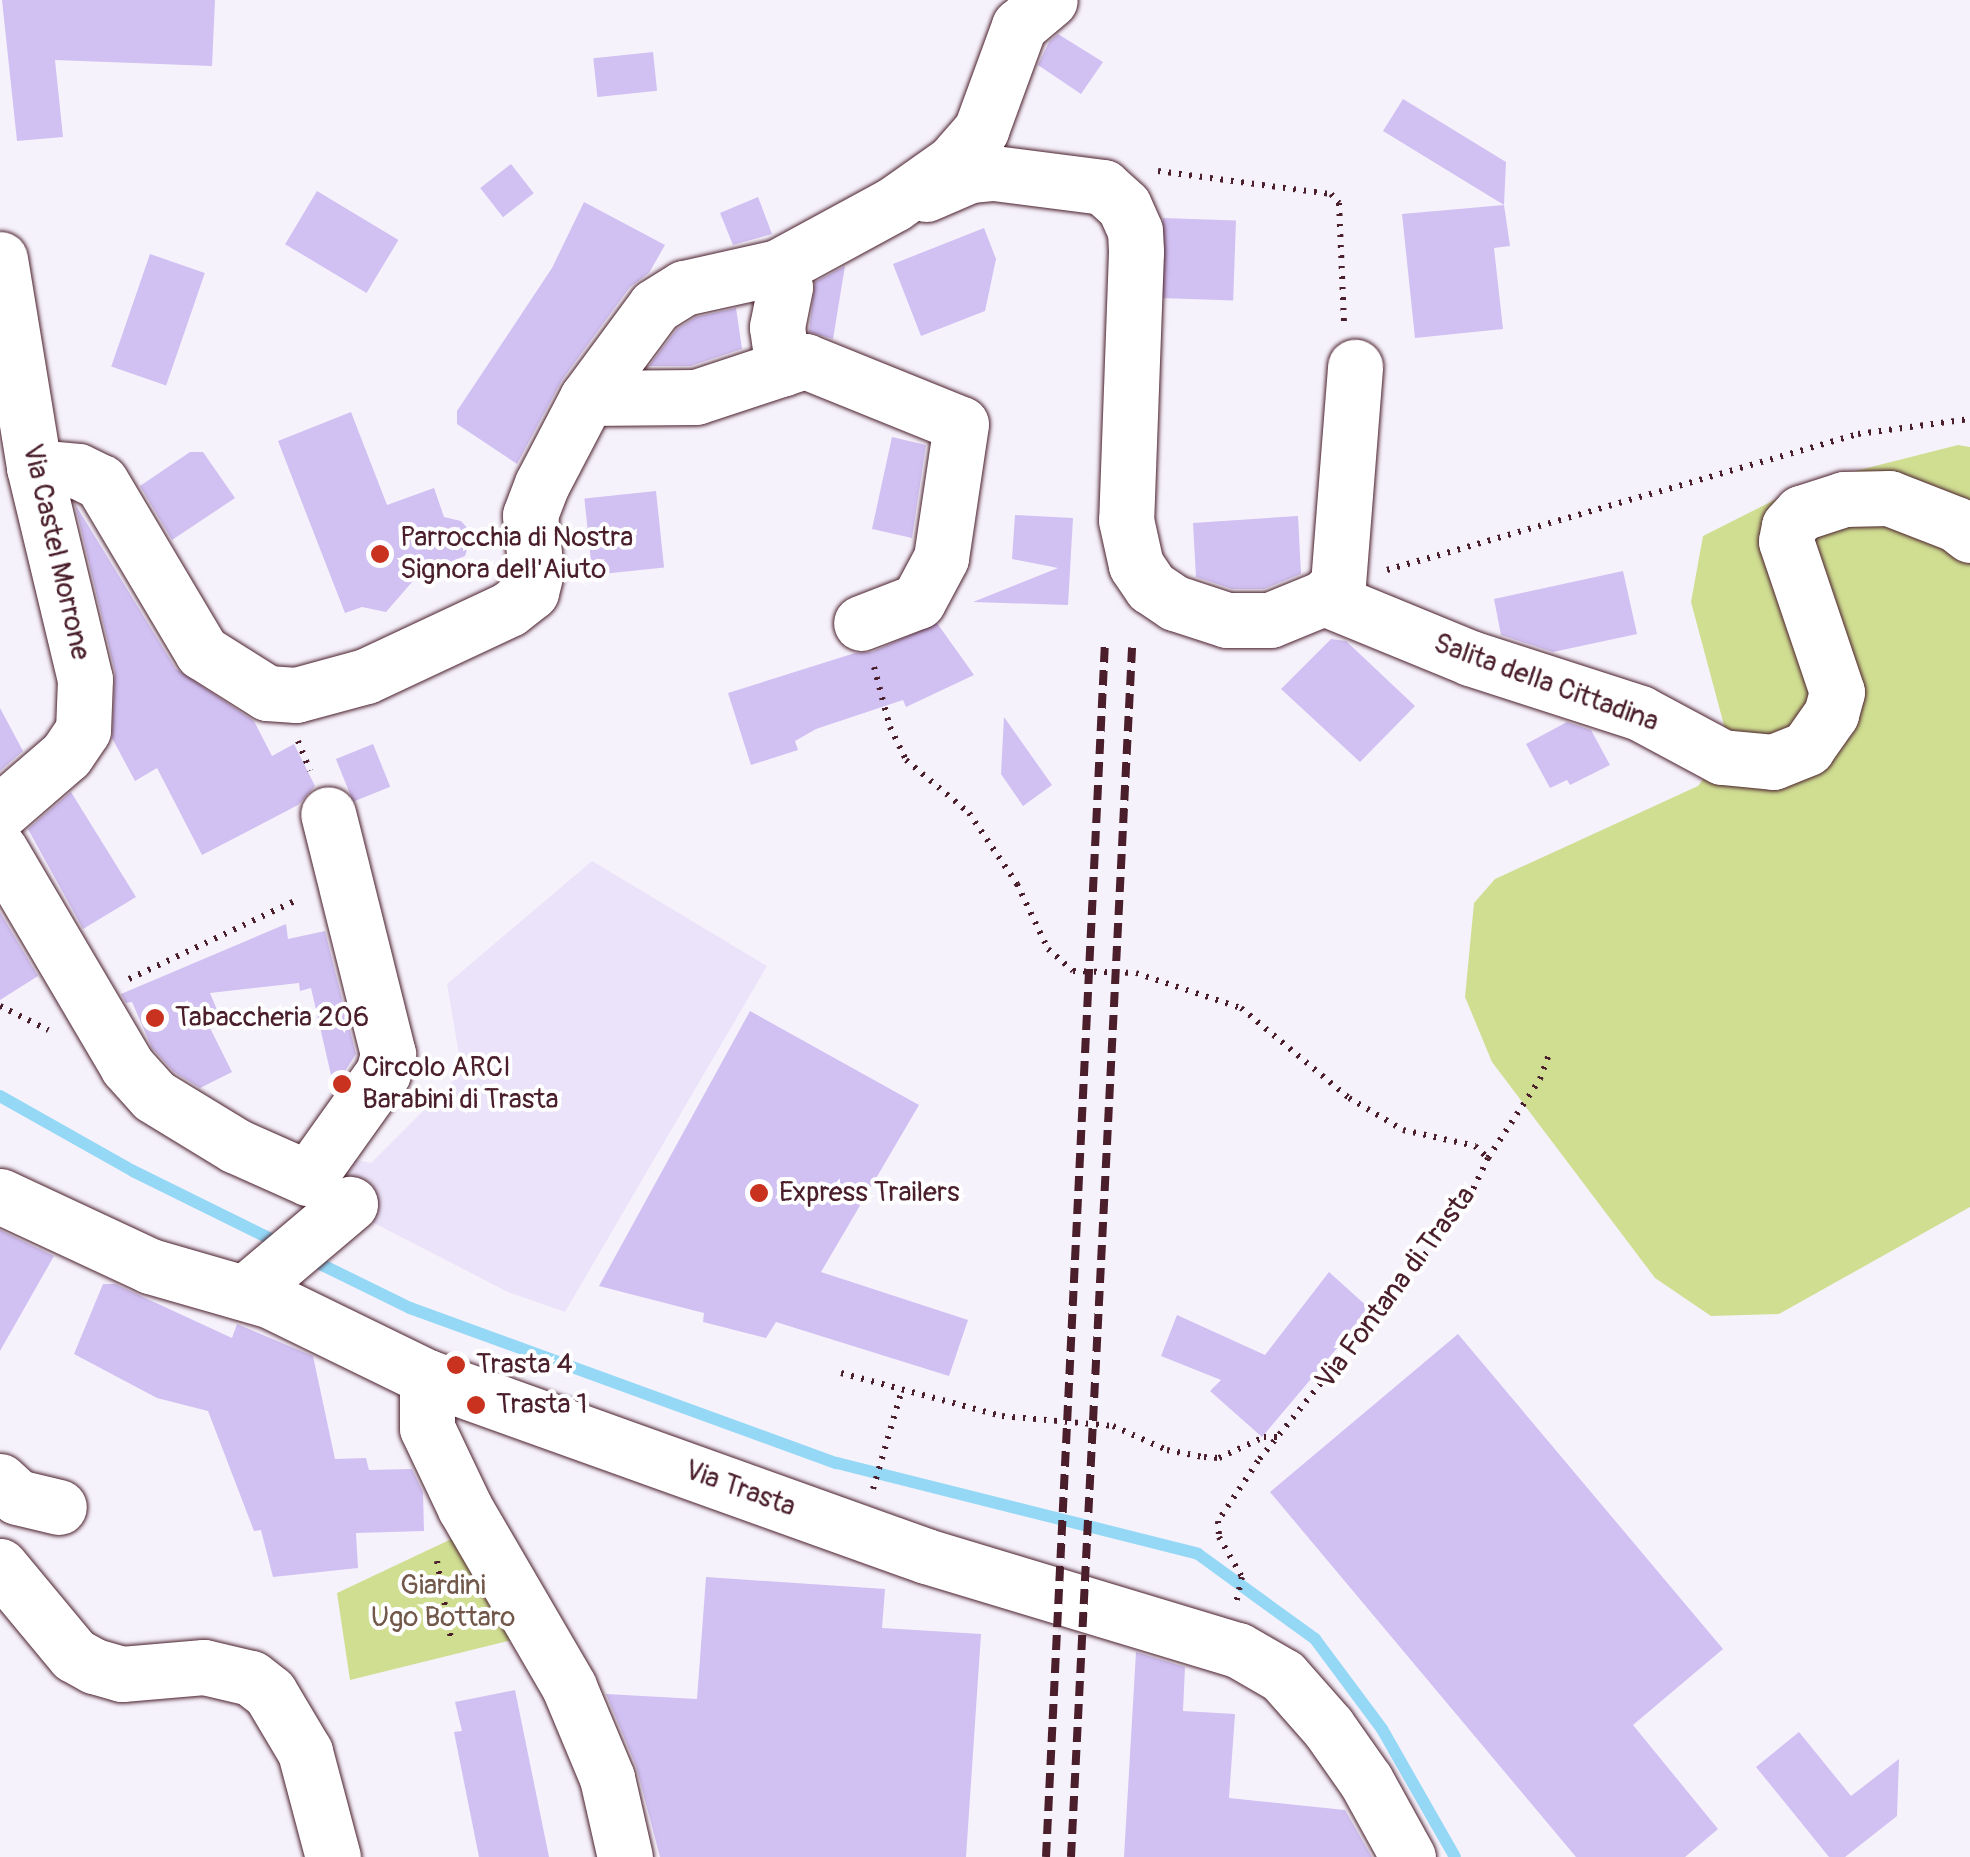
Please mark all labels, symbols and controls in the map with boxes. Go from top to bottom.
street label: Via Castel Morrone [15,441,97,663]
place label: Parrocchia di Nostra Signora dell'Aiuto [400,521,633,587]
marker: Parrocchia di Nostra Signora dell'Aiuto [369,543,391,565]
street label: Salita della Cittadina [1429,627,1663,739]
place label: Tabaccheria 206 [175,1001,369,1035]
marker: Tabaccheria 206 [144,1007,166,1029]
place label: Circolo ARCI Barabini di Trasta [362,1051,559,1117]
marker: Circolo ARCI Barabini di Trasta [331,1073,353,1095]
place label: Express Trailers [779,1176,959,1210]
street label: Via Fontana di Trasta [1309,1180,1483,1396]
marker: Express Trailers [748,1182,770,1204]
place label: Trasta 4 [476,1348,573,1382]
marker: Trasta 4 [445,1354,467,1376]
place label: Trasta 1 [496,1388,588,1422]
marker: Trasta 1 [465,1394,487,1416]
street label: Via Trasta [680,1453,800,1525]
park label: Giardini Ugo Bottaro [371,1569,515,1635]

